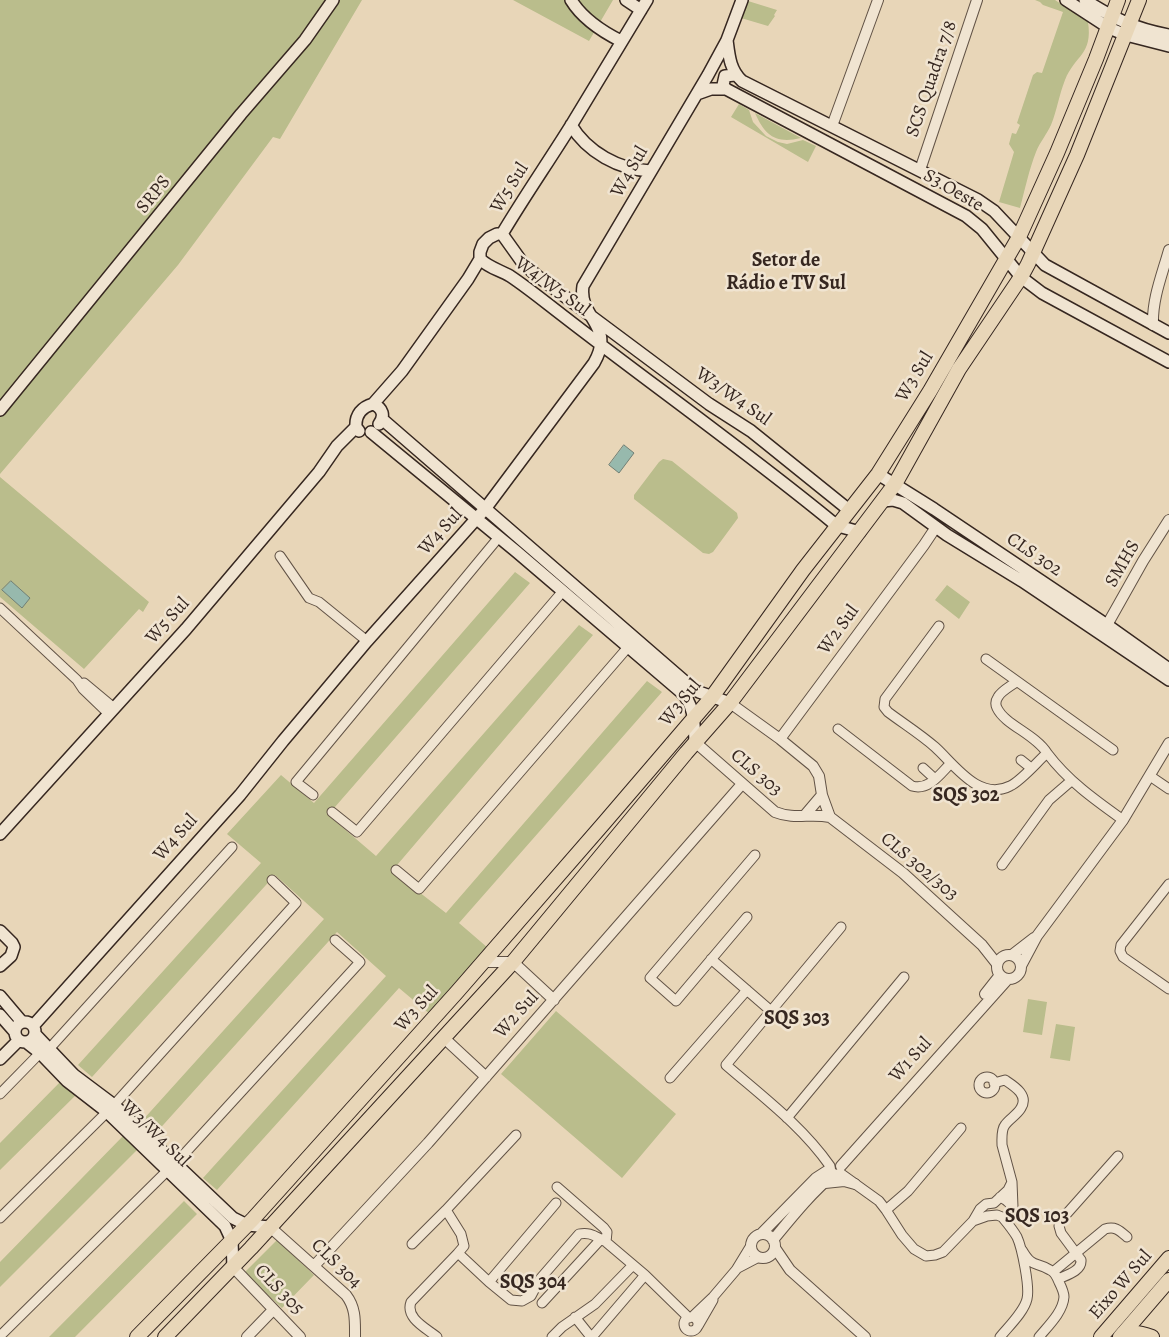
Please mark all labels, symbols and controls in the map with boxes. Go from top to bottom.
street label: SCS Quadra 7/8 [901,18,963,140]
street label: W4 Sul [606,142,654,202]
street label: W5 Sul [486,159,534,217]
street label: S3 Oeste [919,165,987,217]
street label: SRPS [132,171,176,219]
district label: Setor de Rádio e TV Sul [726,249,846,296]
street label: W4/W5 Sul [510,252,594,322]
street label: W3 Sul [891,348,939,406]
street label: W3/W4 Sul [691,363,775,431]
street label: W4 Sul [414,504,468,560]
street label: CLS 302 [1002,528,1066,582]
street label: SMHS [1100,536,1146,592]
street label: W5 Sul [141,593,195,649]
street label: W2 Sul [813,601,865,659]
street label: W3 Sul [655,675,707,731]
street label: CLS 303 [725,744,787,802]
district label: SQS 302 [933,784,999,808]
street label: W4 Sul [149,810,203,866]
street label: CLS 302/303 [875,828,963,906]
street label: W3 Sul [390,981,444,1037]
street label: W2 Sul [490,987,544,1043]
district label: SQS 303 [764,1007,830,1031]
street label: W1 Sul [885,1033,937,1087]
street label: W3/W4 Sul [116,1096,194,1172]
district label: SQS 103 [1005,1205,1069,1229]
street label: CLS 304 [306,1234,366,1294]
street label: Eixo W Sul [1085,1246,1157,1324]
street label: CLS 305 [249,1260,309,1320]
district label: SQS 304 [500,1271,566,1295]

